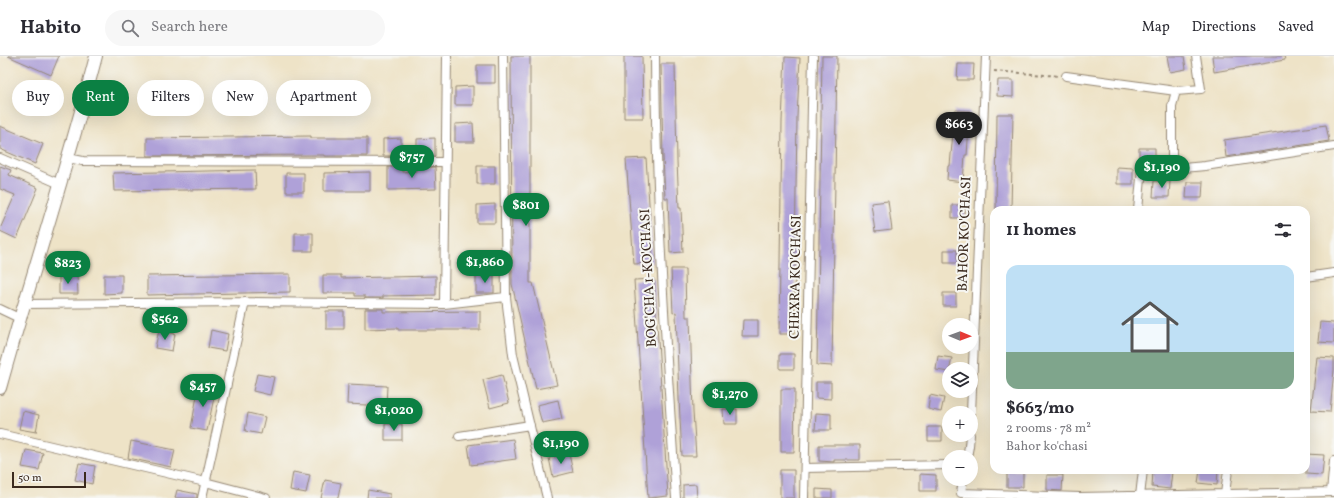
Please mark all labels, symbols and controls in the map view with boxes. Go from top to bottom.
search box [105,10,385,46]
text: Habito [20,15,81,41]
icon: search [119,17,141,39]
text: Search here [151,17,228,38]
text: Map [1142,18,1170,37]
text: Directions [1192,18,1256,37]
text: Saved [1278,18,1314,37]
chip: Buy [12,80,64,116]
chip: Rent [72,80,129,116]
chip: Filters [137,80,204,116]
chip: New [212,80,268,116]
chip: Apartment [276,80,371,116]
pin: $663 [935,112,983,146]
text: $663 [945,116,973,134]
pin: $757 [388,145,436,179]
text: $757 [399,149,425,167]
pin: $1,190 [1129,155,1195,189]
text: $1,190 [1144,159,1180,177]
street label: BAHOR KO'CHASI [953,176,977,292]
pin: $801 [502,193,550,227]
text: $801 [512,197,540,215]
street label: BOG'CHA 1-KO'CHASI [636,208,662,348]
street label: CHEXRA KO'CHASI [785,215,807,339]
text: 11 homes [1006,219,1076,242]
icon: filters [1272,219,1294,241]
pin: $1,860 [452,250,518,284]
pin: $823 [44,251,92,285]
text: $1,860 [466,254,504,272]
text: $823 [54,255,82,273]
icon: home [1114,291,1186,363]
pin: $562 [141,307,189,341]
text: $562 [151,311,179,329]
north arrow [942,318,978,354]
map controls [942,318,978,486]
button: layers [942,362,978,398]
pin: $457 [179,374,227,408]
text: $457 [189,378,217,396]
pin: $1,270 [697,382,763,416]
text: $1,270 [712,386,748,404]
text: $663/mo [1006,397,1074,420]
pin: $1,020 [361,398,427,432]
text: $1,020 [375,402,413,420]
button: + [942,406,978,442]
text: 2 rooms · 78 m² [1006,420,1091,438]
pin: $1,190 [528,431,594,465]
text: $1,190 [543,435,579,453]
text: Bahor ko'chasi [1006,438,1088,456]
button: − [942,450,978,486]
scale bar [12,470,86,489]
text: 50 m [18,471,42,486]

